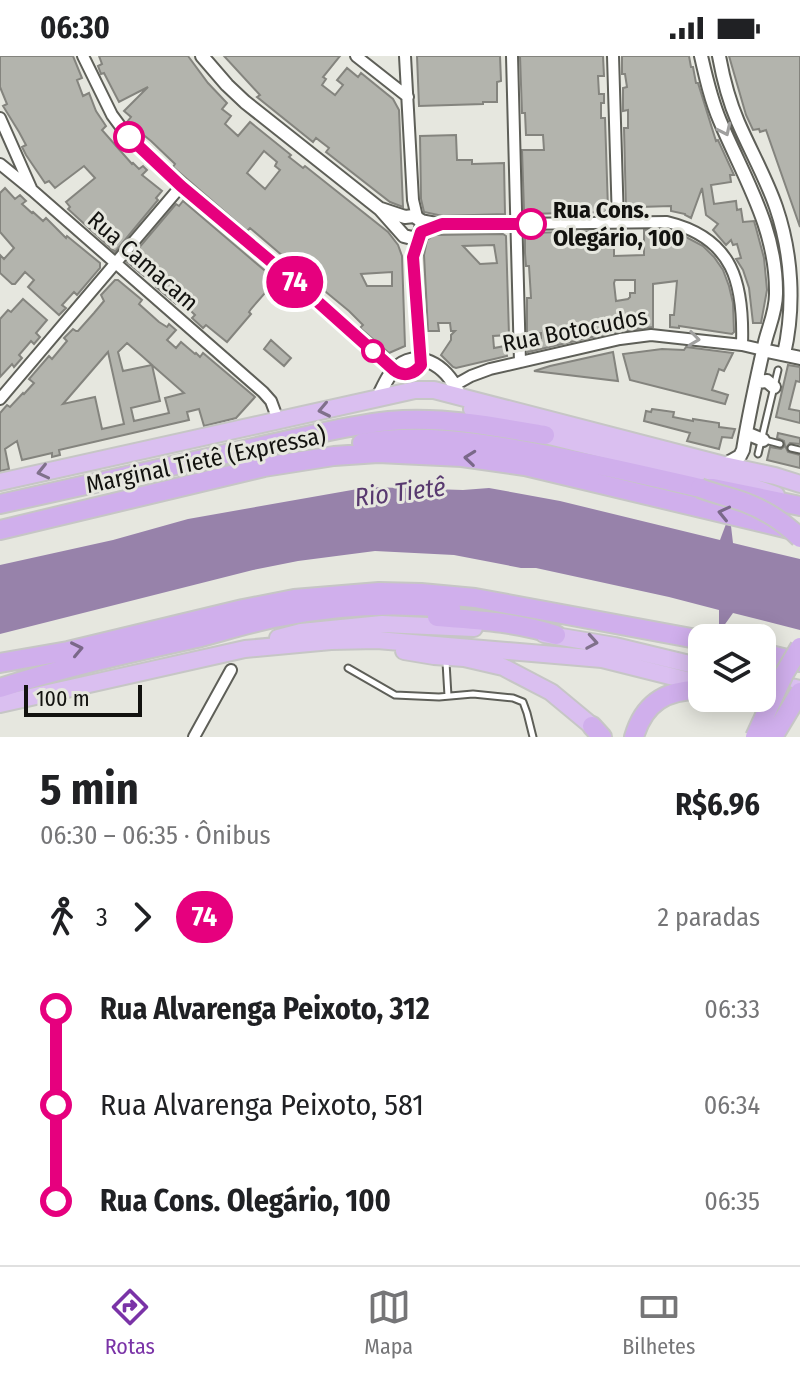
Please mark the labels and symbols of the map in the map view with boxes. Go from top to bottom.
unlabelled marker [114,122,144,152]
one-way arrow [715,122,731,136]
place label: Rua Cons. Olegário, 100 [553,196,684,252]
street label: Rua Camacam [82,205,204,317]
marker: Rua Cons. Olegário, 100 [516,209,546,239]
line badge: 74 [259,256,331,308]
street label: Rua Botocudos [500,302,650,358]
one-way arrow [687,330,700,347]
unlabelled marker [362,340,384,362]
one-way arrow [318,401,331,418]
street label: Marginal Tietê (Expressa) [84,421,328,499]
one-way arrow [463,449,476,466]
one-way arrow [36,463,50,480]
water label: Rio Tietê [353,471,448,513]
one-way arrow [718,505,731,522]
one-way arrow [585,632,599,649]
one-way arrow [69,641,83,658]
scale bar [24,681,142,717]

